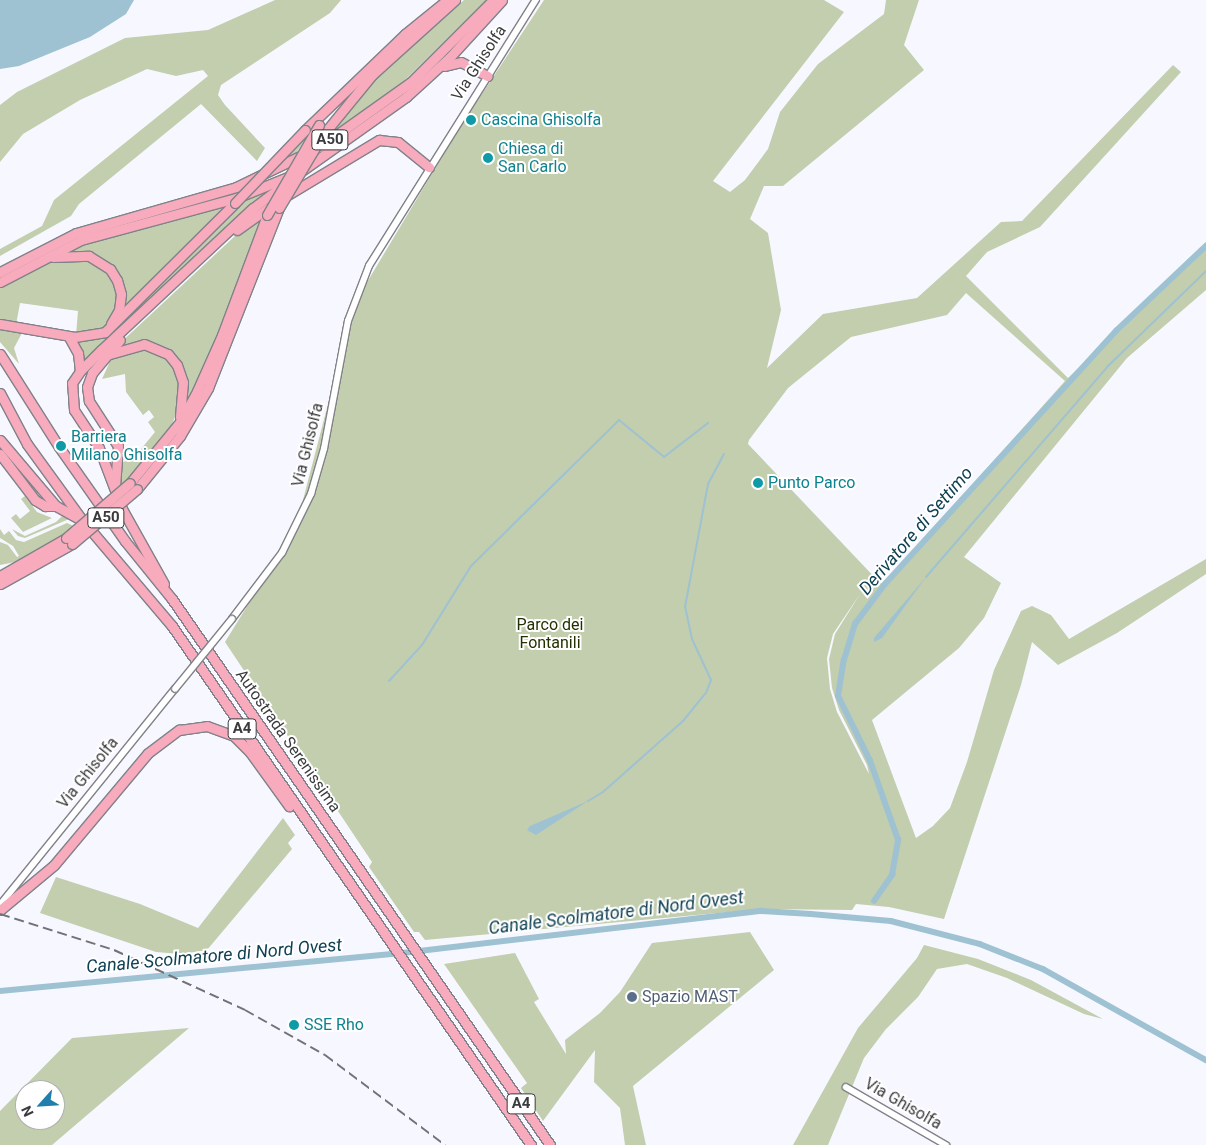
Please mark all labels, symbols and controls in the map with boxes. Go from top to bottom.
street label: Via Ghisolfa [448,22,510,104]
place label: Cascina Ghisolfa [481,110,601,130]
marker: Cascina Ghisolfa [465,114,477,126]
road number: A50 [311,128,349,152]
place label: Chiesa di San Carlo [498,139,567,177]
marker: Chiesa di San Carlo [482,152,494,164]
street label: Via Ghisolfa [288,401,328,489]
place label: Barriera Milano Ghisolfa [71,427,183,465]
marker: Barriera Milano Ghisolfa [55,440,67,452]
water label: Derivatore di Settimo [854,463,978,599]
place label: Punto Parco [768,473,855,493]
marker: Punto Parco [752,477,764,489]
road number: A50 [87,506,125,530]
park label: Parco dei Fontanili [517,615,583,653]
street label: Autostrada Serenissima [231,666,345,816]
road number: A4 [227,716,257,742]
street label: Via Ghisolfa [54,734,122,812]
water label: Canale Scolmatore di Nord Ovest [487,887,745,939]
water label: Canale Scolmatore di Nord Ovest [85,934,343,978]
place label: Spazio MAST [642,987,738,1007]
marker: Spazio MAST [626,991,638,1003]
place label: SSE Rho [304,1015,364,1035]
marker: SSE Rho [288,1019,300,1031]
street label: Via Ghisolfa [861,1074,945,1134]
north arrow [15,1080,65,1130]
road number: A4 [506,1092,536,1116]
text: N [18,1103,37,1119]

